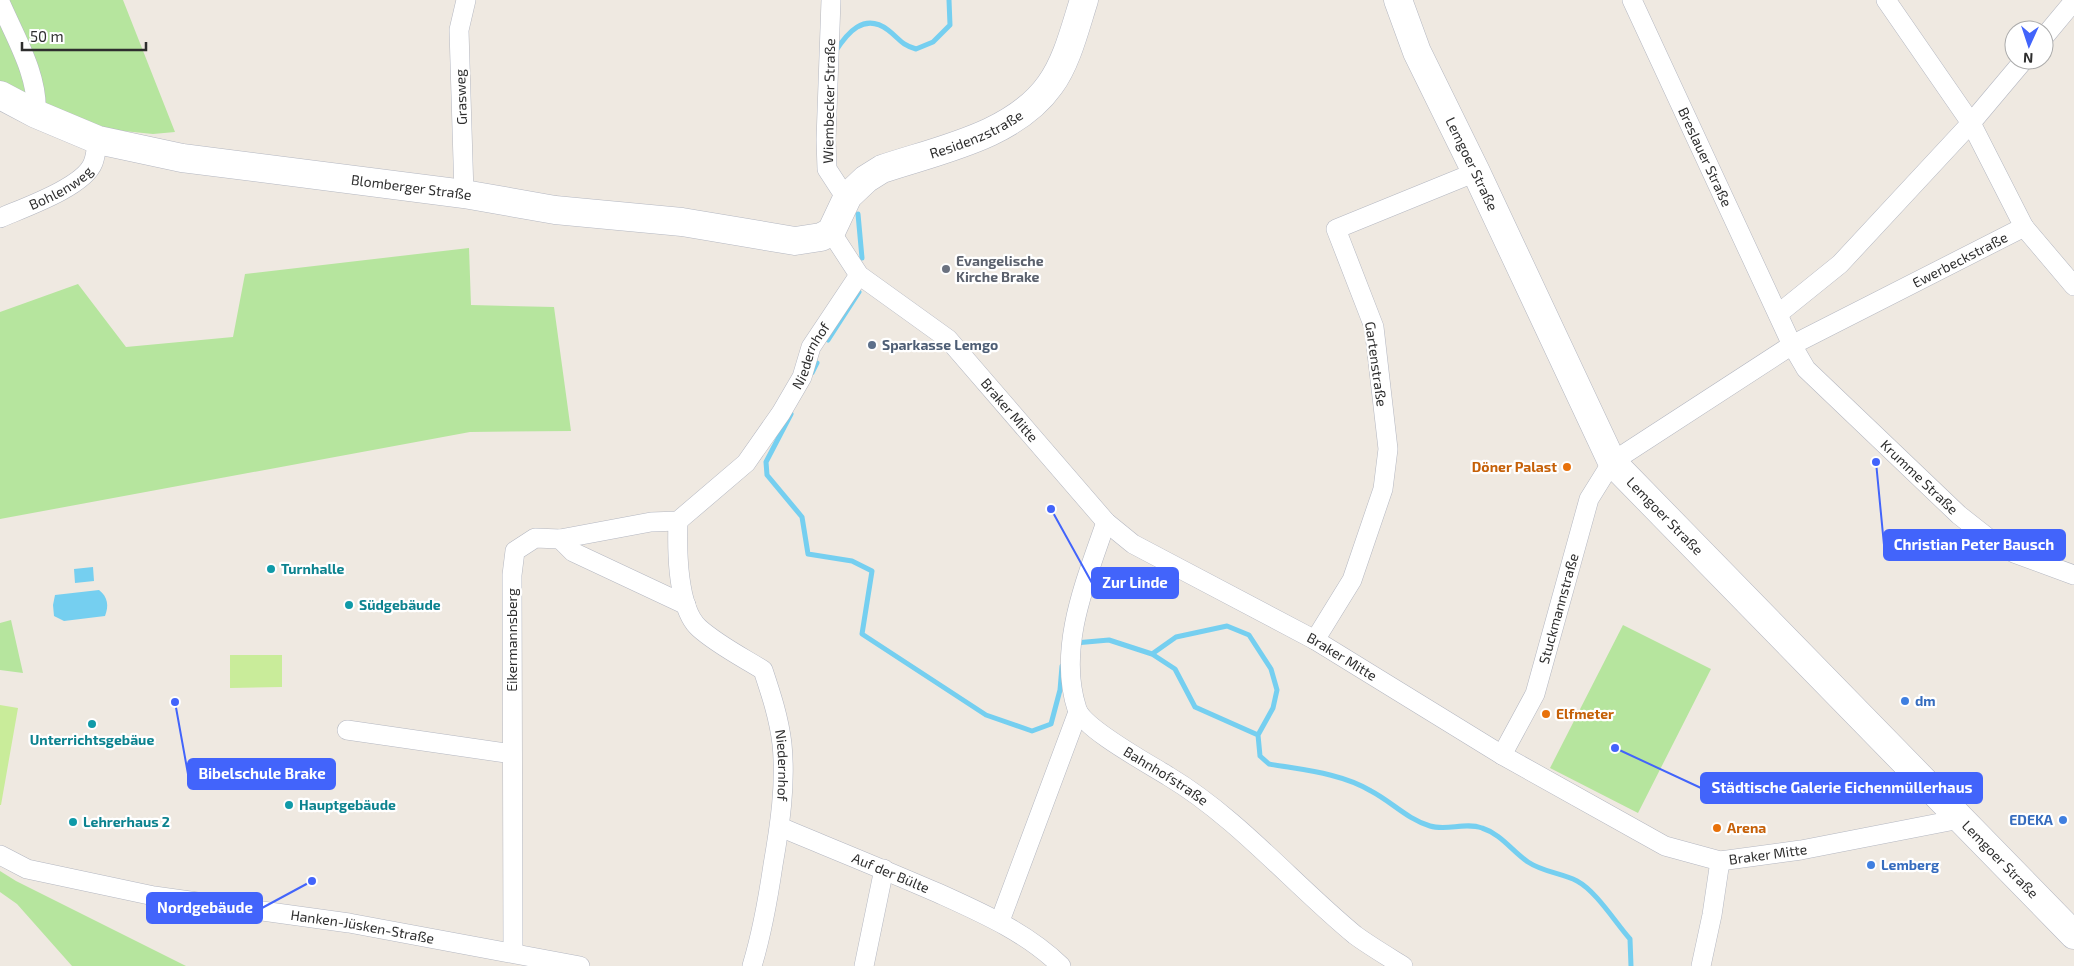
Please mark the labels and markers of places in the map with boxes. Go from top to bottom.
place label: Evangelische Kirche Brake [956,252,1044,285]
marker: Evangelische Kirche Brake [940,263,952,275]
place label: Sparkasse Lemgo [882,336,998,353]
marker: Sparkasse Lemgo [866,339,878,351]
place label: Döner Palast [1472,458,1557,475]
marker: Döner Palast [1561,461,1573,473]
callout: Christian Peter Bausch [1884,530,2065,560]
place label: Turnhalle [281,560,345,577]
marker: Turnhalle [265,563,277,575]
callout: Zur Linde [1092,568,1178,598]
place label: Südgebäude [359,596,441,613]
marker: Südgebäude [343,599,355,611]
place label: dm [1915,692,1936,709]
marker: dm [1899,695,1911,707]
place label: Elfmeter [1556,705,1614,722]
marker: Elfmeter [1540,708,1552,720]
marker: Unterrichtsgebäue [86,718,98,730]
place label: Unterrichtsgebäue [30,731,154,748]
callout: Bibelschule Brake [188,759,335,789]
callout: Städtische Galerie Eichenmüllerhaus [1701,773,1982,803]
place label: Hauptgebäude [299,796,396,813]
marker: Hauptgebäude [283,799,295,811]
place label: EDEKA [2009,811,2054,828]
place label: Lehrerhaus 2 [83,813,170,830]
marker: EDEKA [2057,814,2069,826]
marker: Lehrerhaus 2 [67,816,79,828]
place label: Arena [1727,819,1766,836]
marker: Arena [1711,822,1723,834]
place label: Lemberg [1881,856,1939,873]
marker: Lemberg [1865,859,1877,871]
callout: Nordgebäude [147,893,262,923]

